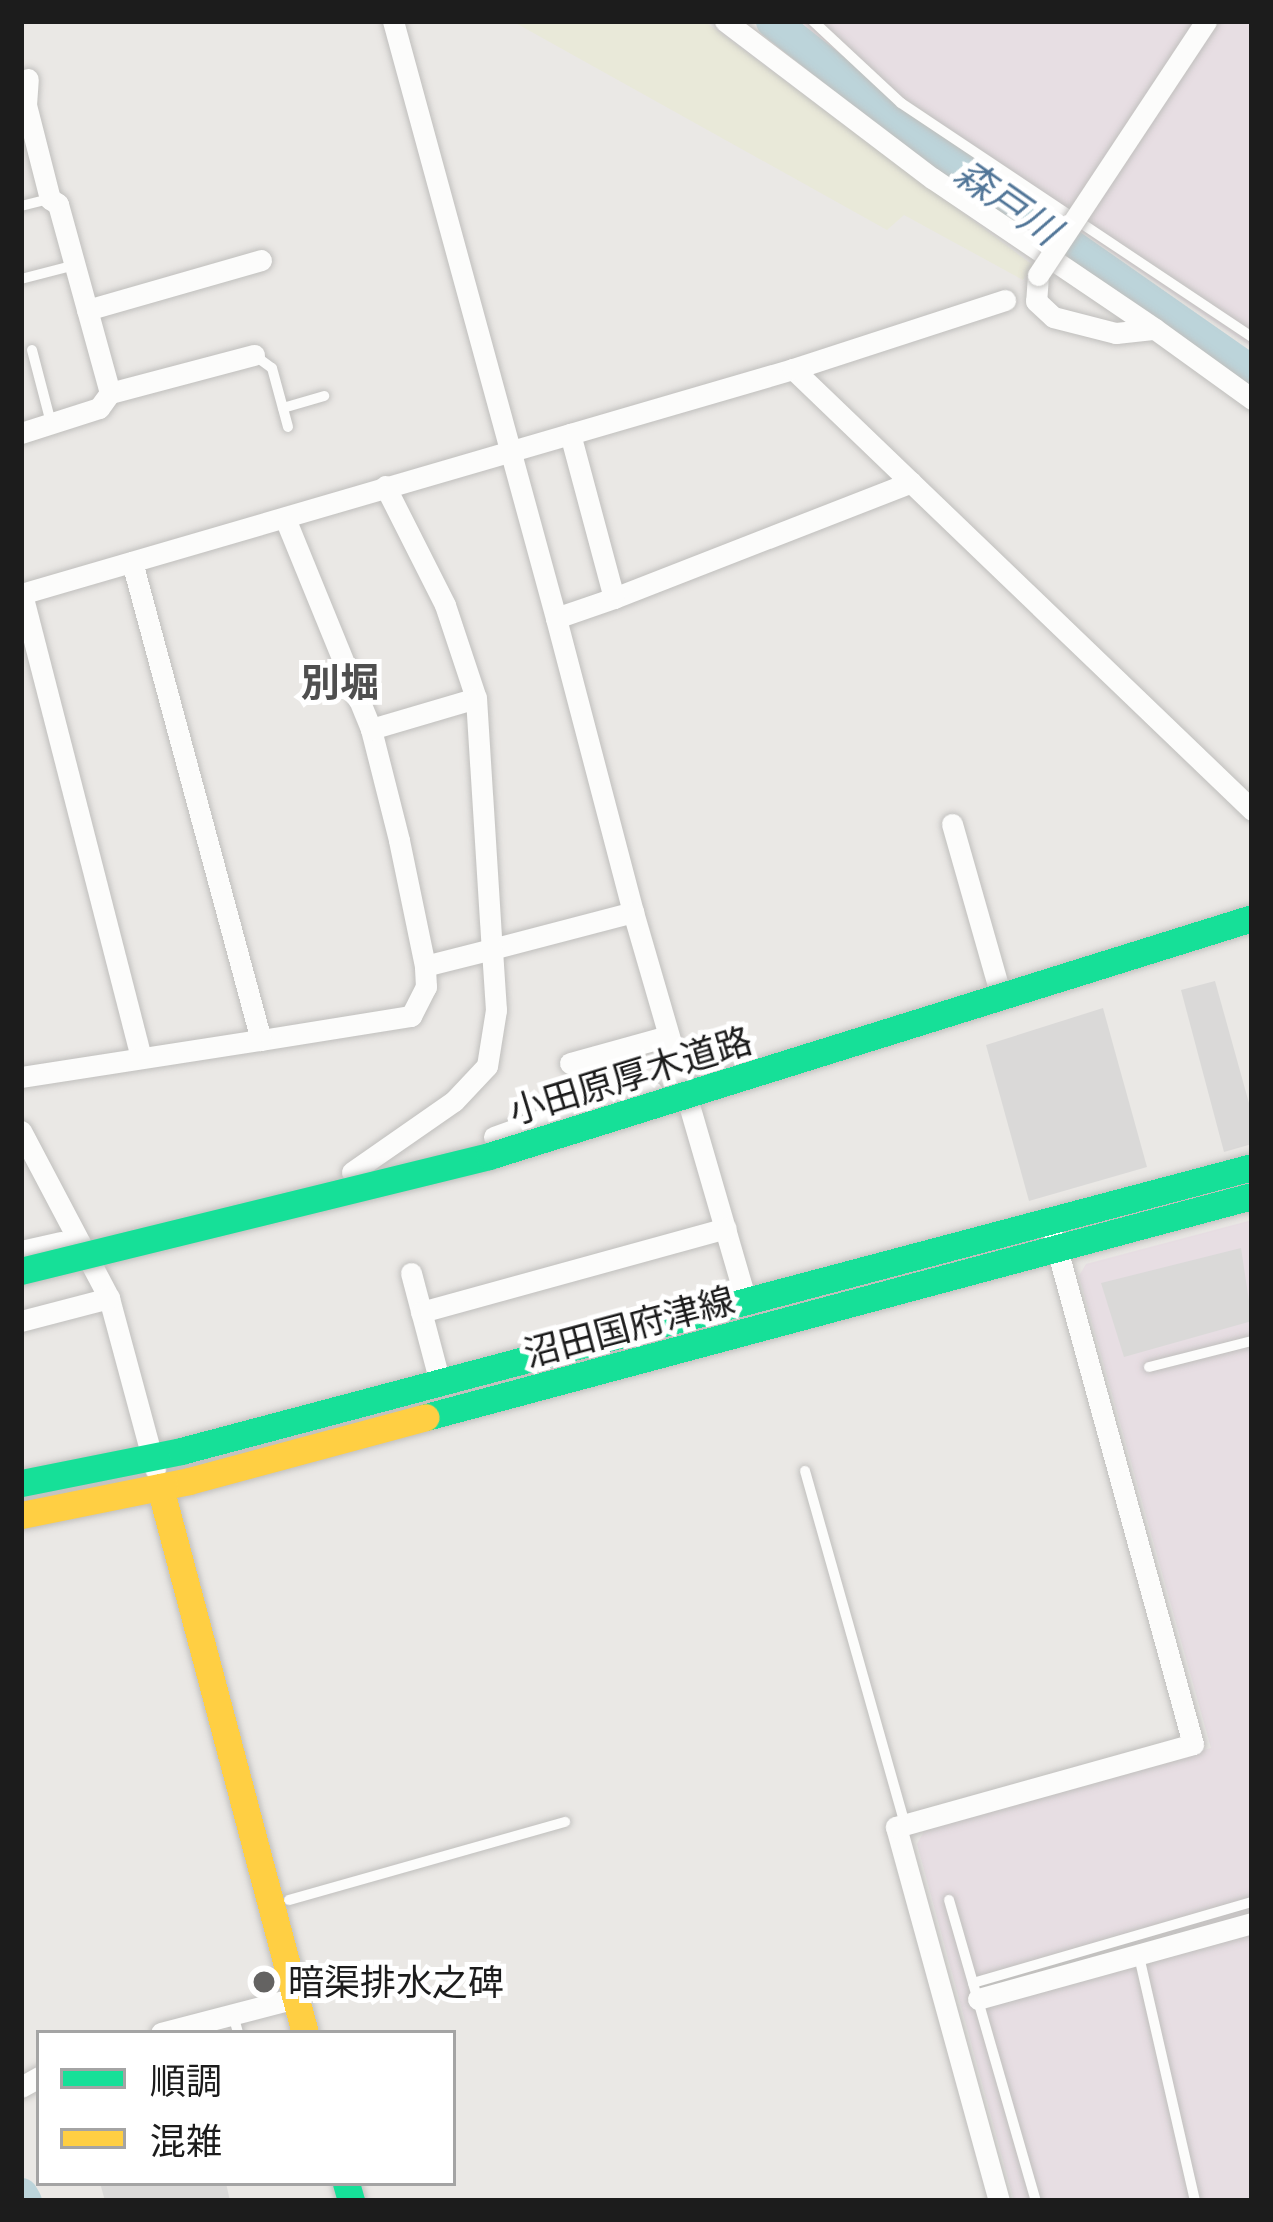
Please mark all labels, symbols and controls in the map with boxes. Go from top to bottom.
water label: 森戸川 [947,148,1069,254]
district label: 別堀 [301,658,379,704]
street label: 小田原厚木道路 [503,1018,757,1132]
street label: 沼田国府津線 [519,1277,739,1375]
place label: 暗渠排水之碑 [288,1960,504,2004]
marker: 暗渠排水之碑 [251,1969,277,1995]
legend [36,2030,456,2186]
text: 順調 [150,2058,222,2102]
text: 混雑 [150,2118,222,2162]

